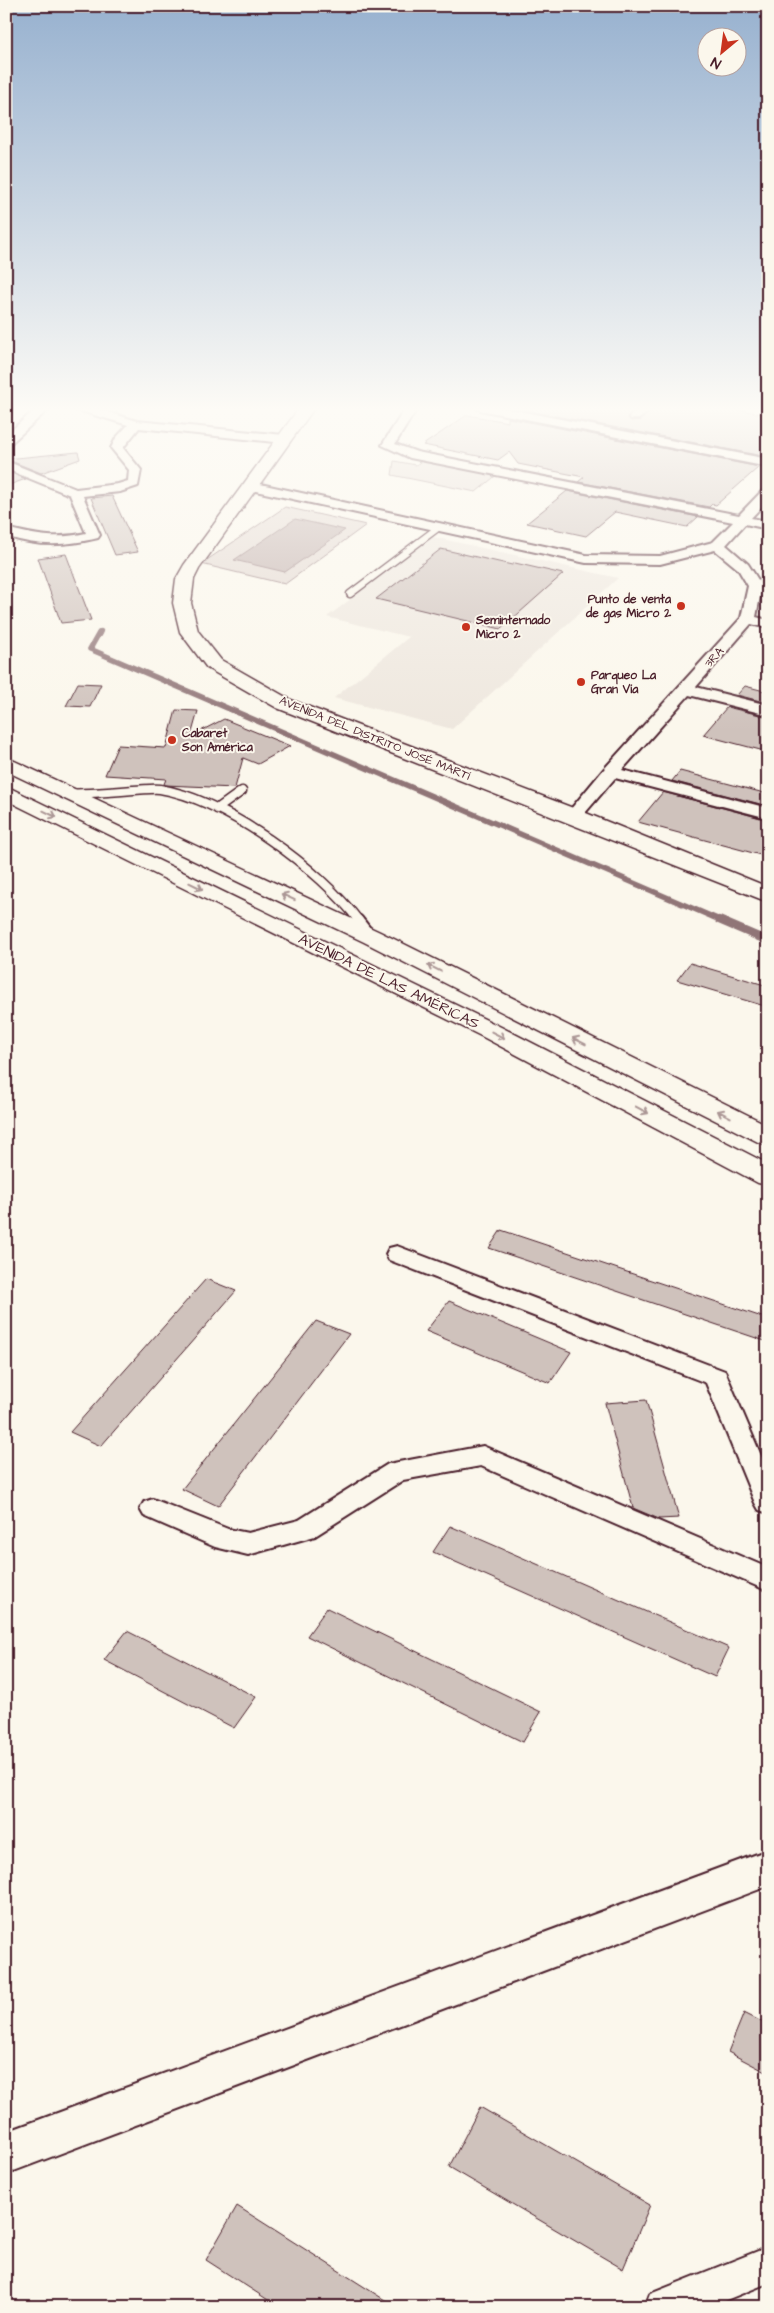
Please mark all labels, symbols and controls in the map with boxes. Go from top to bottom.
north arrow [696,28,746,78]
text: N [707,52,725,73]
place label: Punto de venta de gas Micro 2 [585,591,672,624]
marker: Punto de venta de gas Micro 2 [675,600,687,612]
place label: Seminternado Micro 2 [475,612,551,643]
marker: Seminternado Micro 2 [460,621,472,633]
street label: 3RA [701,643,728,671]
place label: Parqueo La Gran Vía [591,667,657,698]
marker: Parqueo La Gran Vía [575,676,587,688]
street label: AVENIDA DEL DISTRITO JOSÉ MARTÍ [277,692,473,785]
place label: Cabaret Son América [181,725,254,756]
marker: Cabaret Son América [166,734,178,746]
one-way arrow [42,809,57,819]
one-way arrow [188,881,203,891]
one-way arrow [281,892,296,901]
street label: AVENIDA DE LAS AMÉRICAS [295,928,483,1035]
one-way arrow [427,963,442,972]
one-way arrow [490,1031,505,1040]
one-way arrow [572,1036,587,1045]
one-way arrow [634,1106,649,1115]
one-way arrow [717,1109,732,1118]

